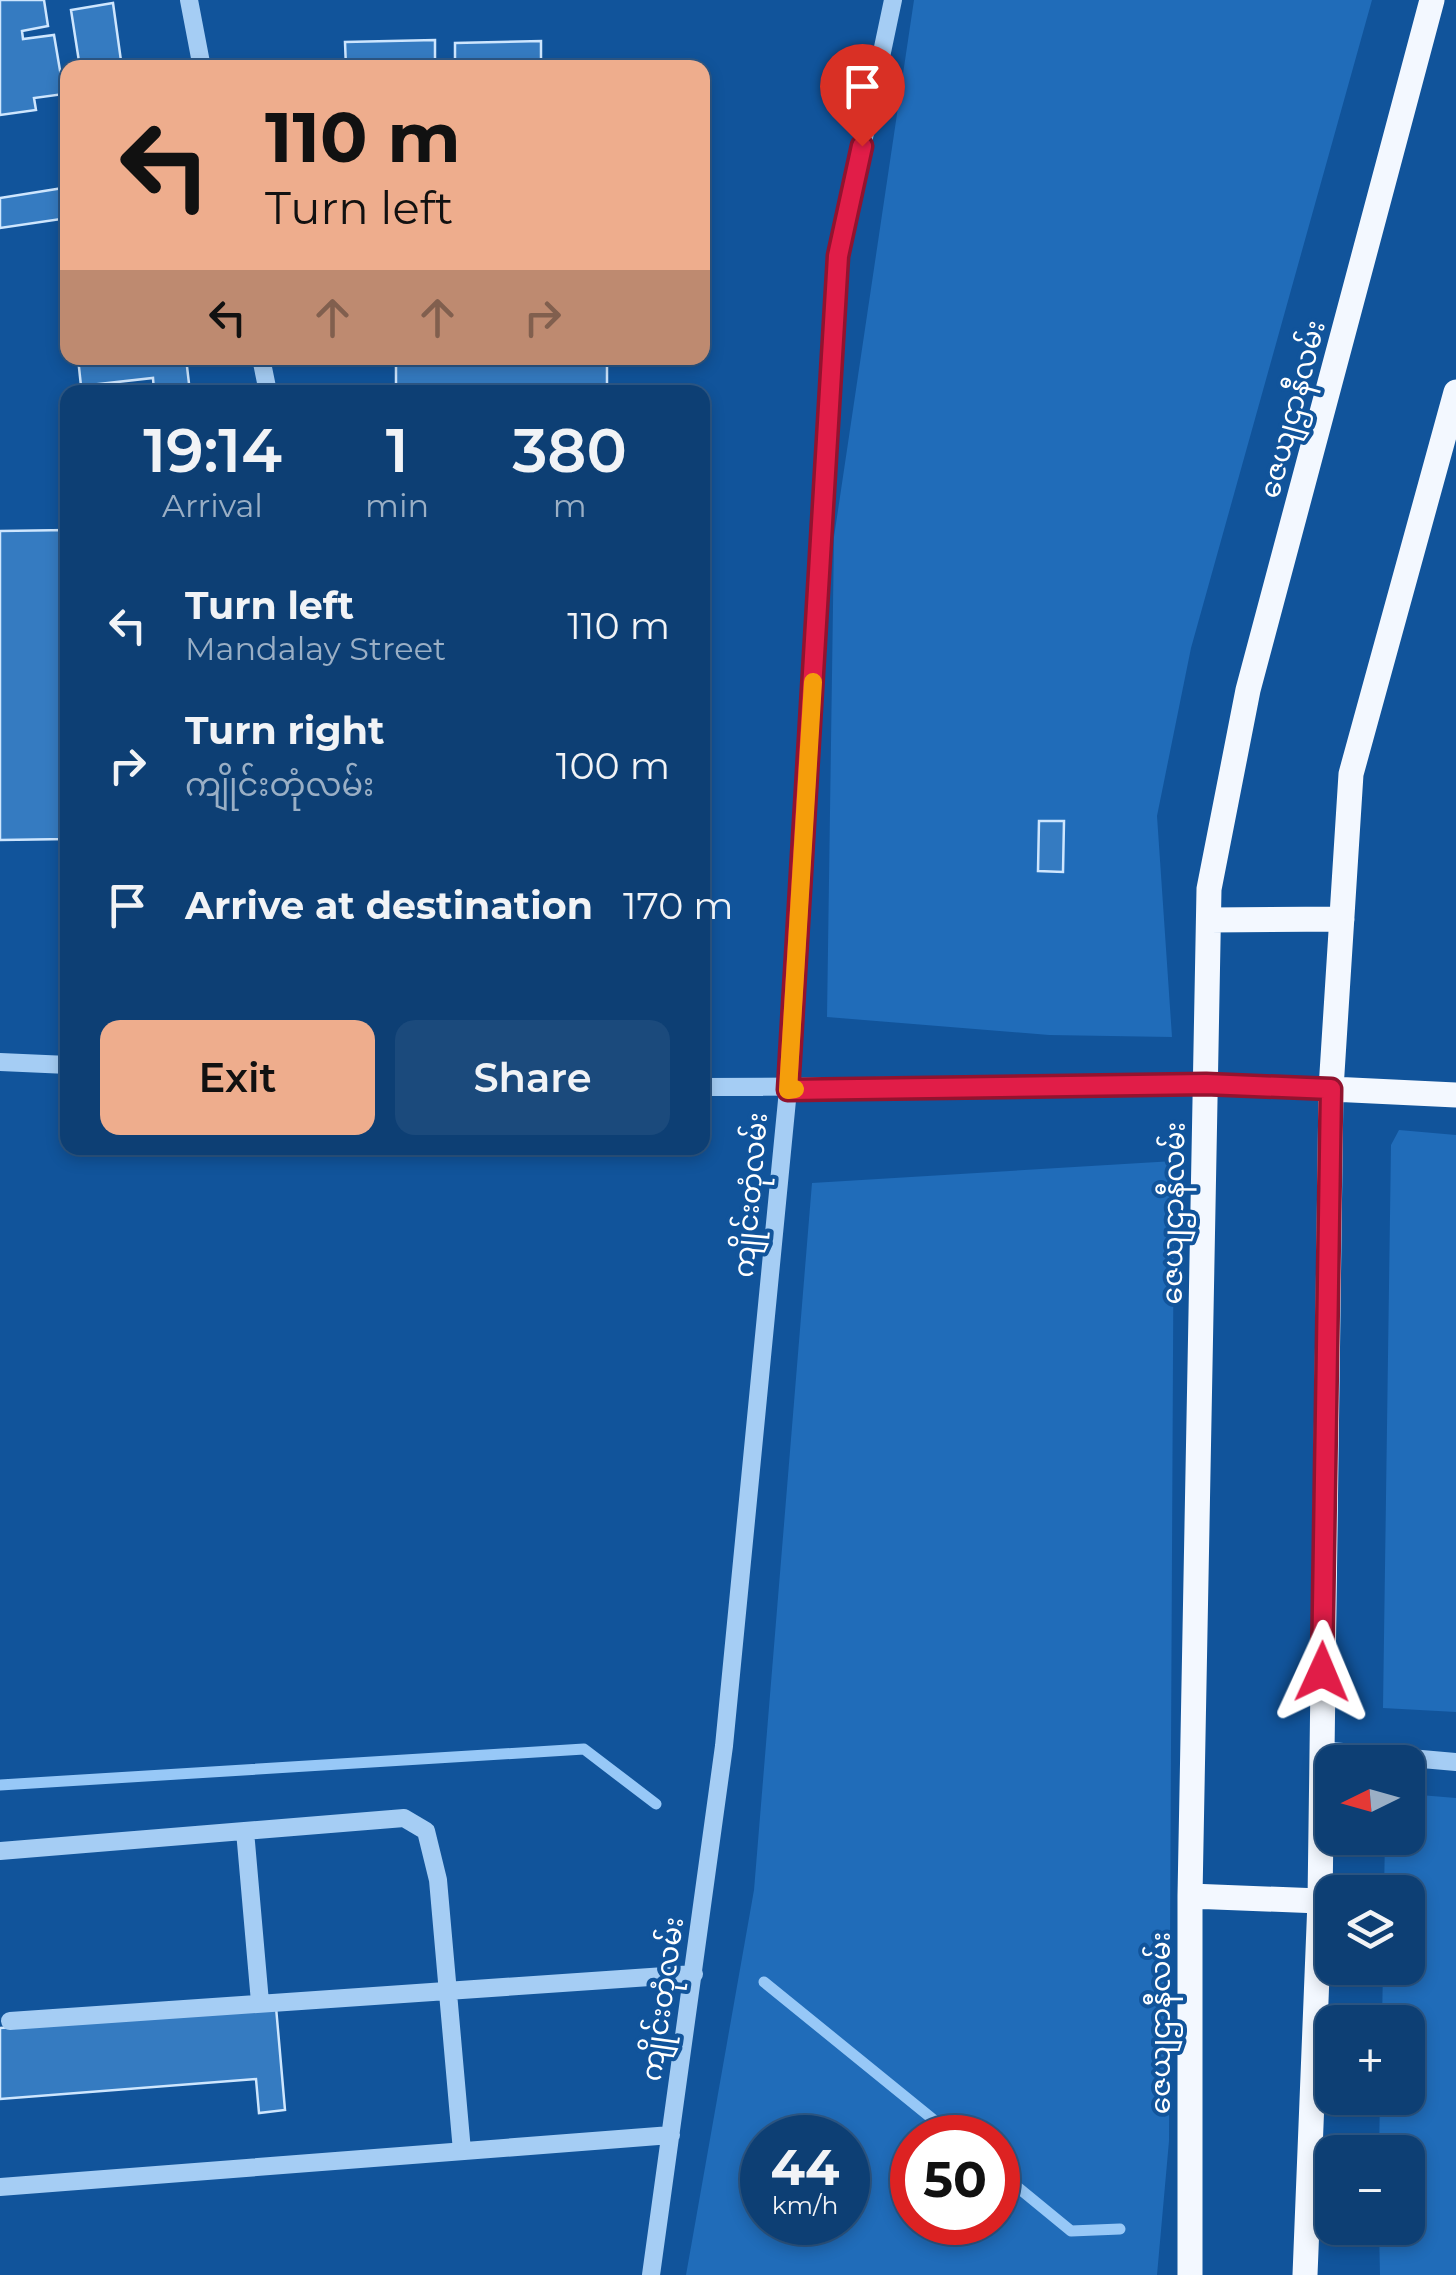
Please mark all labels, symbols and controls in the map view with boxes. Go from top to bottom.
pin [820,44,905,147]
icon: arrive [835,59,890,114]
text: 110 m [265,94,461,180]
icon: left [100,100,230,230]
text: Turn left [265,180,453,235]
icon: left [200,290,255,345]
icon: ahead [305,290,360,345]
icon: ahead [410,290,465,345]
icon: right [515,290,570,345]
street label: ဇေယျဌာနီလမ်း [1251,316,1338,503]
text: 19:14 [143,414,282,487]
text: 1 [386,414,409,487]
text: 380 [512,414,627,487]
text: Arrival [162,486,263,525]
text: min [365,486,429,525]
text: m [553,486,587,525]
text: Turn left [185,582,354,629]
icon: left [100,598,155,653]
text: 110 m [567,602,670,649]
text: Mandalay Street [185,629,446,668]
text: Turn right [185,707,384,754]
icon: right [100,738,155,793]
text: 100 m [556,742,670,789]
text: ကျိုင်းတုံလမ်း [185,765,374,804]
icon: arrive [100,878,155,933]
text: Arrive at destination [185,882,593,929]
text: 170 m [623,882,734,929]
button: Exit [100,1020,375,1135]
button: Share [395,1020,670,1135]
street label: ကျိုင်းတုံလမ်း [725,1111,780,1279]
street label: ဇေယျဌာနီလမ်း [1153,1121,1198,1305]
position arrow [1270,1620,1374,1724]
north arrow [1315,1745,1425,1855]
map controls [1315,1745,1425,2245]
button: layers [1315,1875,1425,1985]
street label: ကျိုင်းတုံလမ်း [633,1915,696,2084]
street label: ဇေယျဌာနီလမ်း [1142,1932,1183,2114]
button: + [1315,2005,1425,2115]
speed limit sign: 50 [890,2115,1020,2245]
button: − [1315,2135,1425,2245]
text: 44 [771,2137,839,2198]
text: km/h [772,2190,838,2220]

